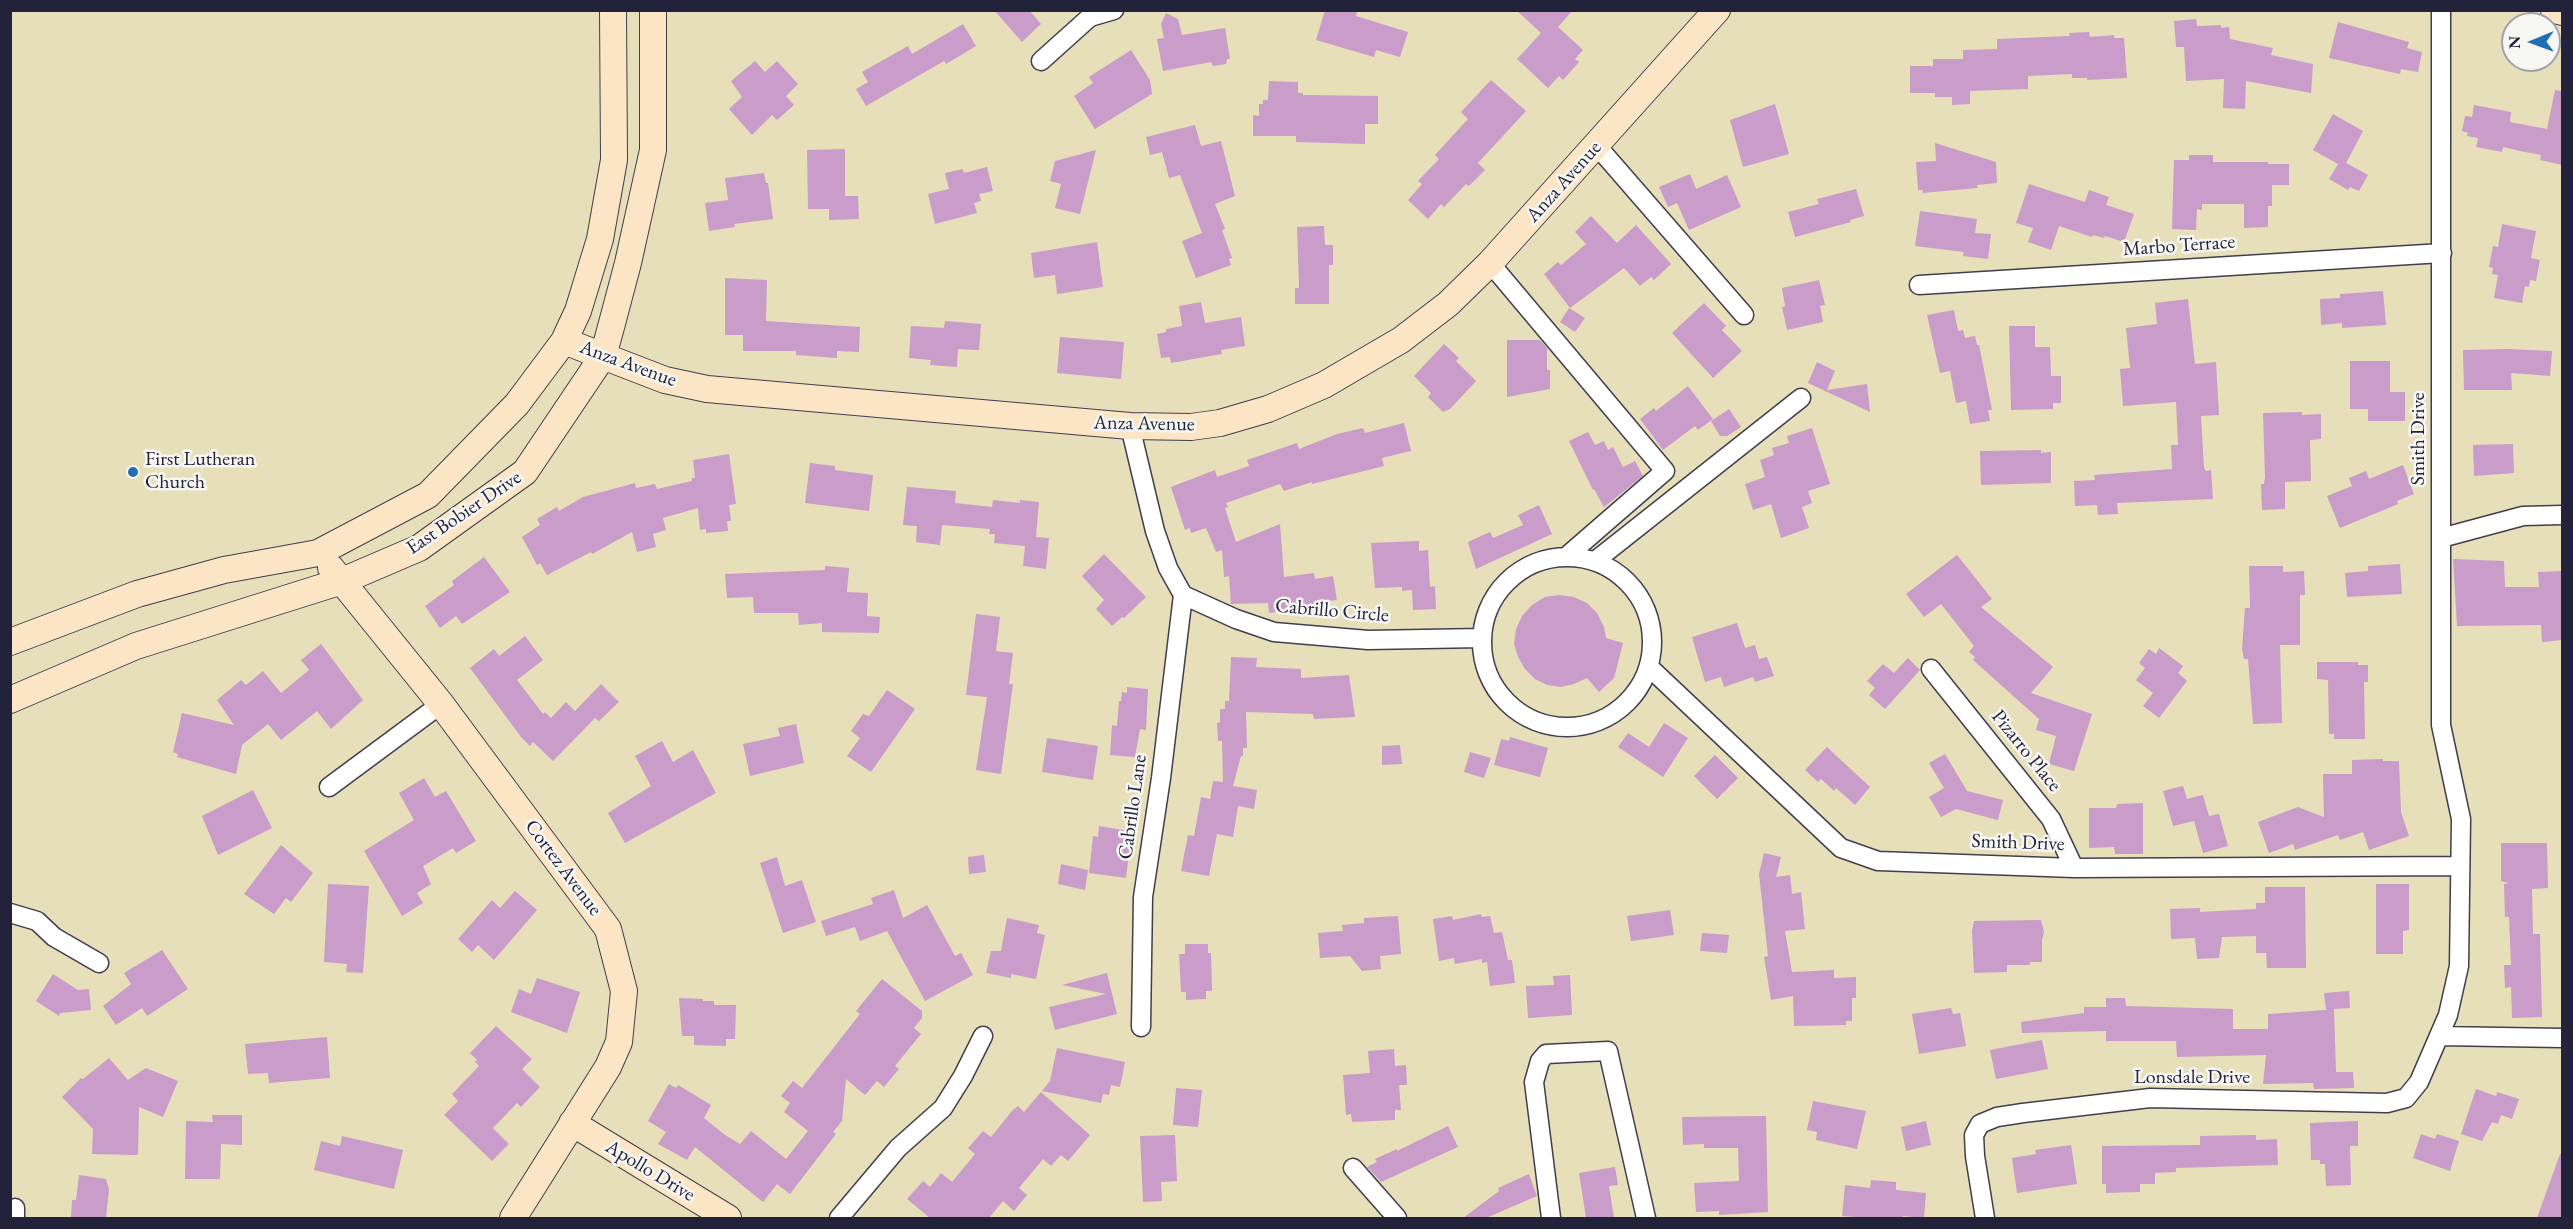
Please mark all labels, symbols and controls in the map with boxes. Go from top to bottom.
north arrow [2501,12,2561,72]
text: N [2504,36,2525,49]
street label: Anza Avenue [1521,136,1607,228]
street label: Marbo Terrace [2122,230,2236,262]
street label: Anza Avenue [576,335,680,393]
street label: Smith Drive [2407,392,2431,486]
street label: Anza Avenue [1093,411,1195,437]
place label: First Lutheran Church [145,448,255,495]
marker: First Lutheran Church [126,465,140,479]
street label: East Bobier Drive [402,466,526,560]
street label: Cabrillo Circle [1274,594,1390,628]
street label: Pizarro Place [1986,705,2066,797]
street label: Cabrillo Lane [1114,753,1152,861]
street label: Cortez Avenue [519,815,607,921]
street label: Smith Drive [1971,829,2065,857]
street label: Lonsdale Drive [2134,1066,2250,1090]
street label: Apollo Drive [601,1135,699,1207]

